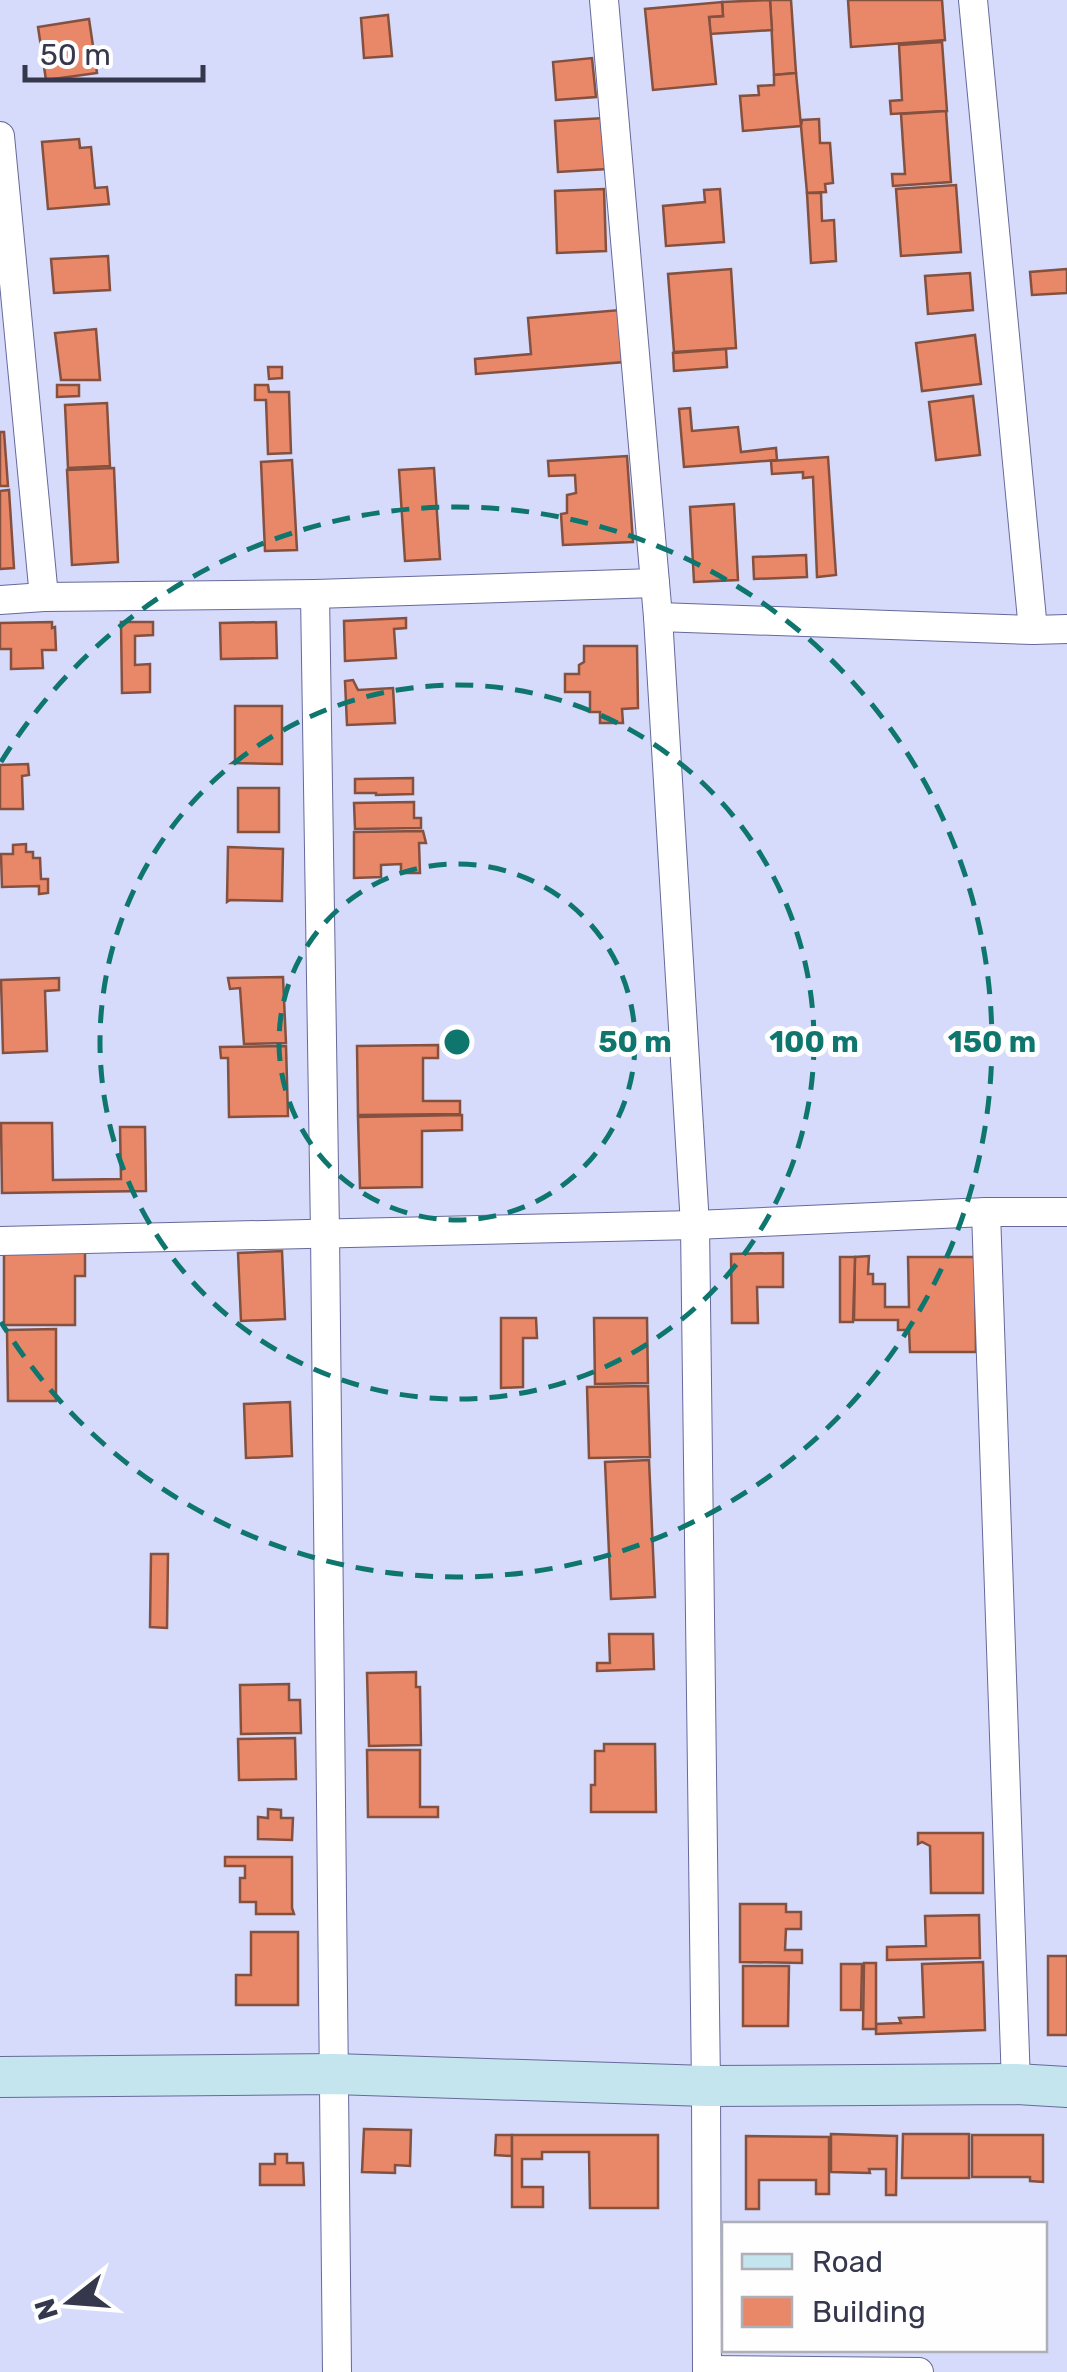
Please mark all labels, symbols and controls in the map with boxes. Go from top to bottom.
scale bar [25,20,202,82]
text: 50 m [40,37,111,73]
centre of rings [439,1024,475,1060]
text: 50 m [598,1024,672,1060]
text: 100 m [769,1024,859,1060]
text: 150 m [948,1024,1036,1060]
legend [722,2222,1047,2352]
text: Road [812,2244,883,2280]
north arrow [20,2252,120,2352]
text: Building [812,2294,926,2330]
text: N [28,2295,65,2324]

